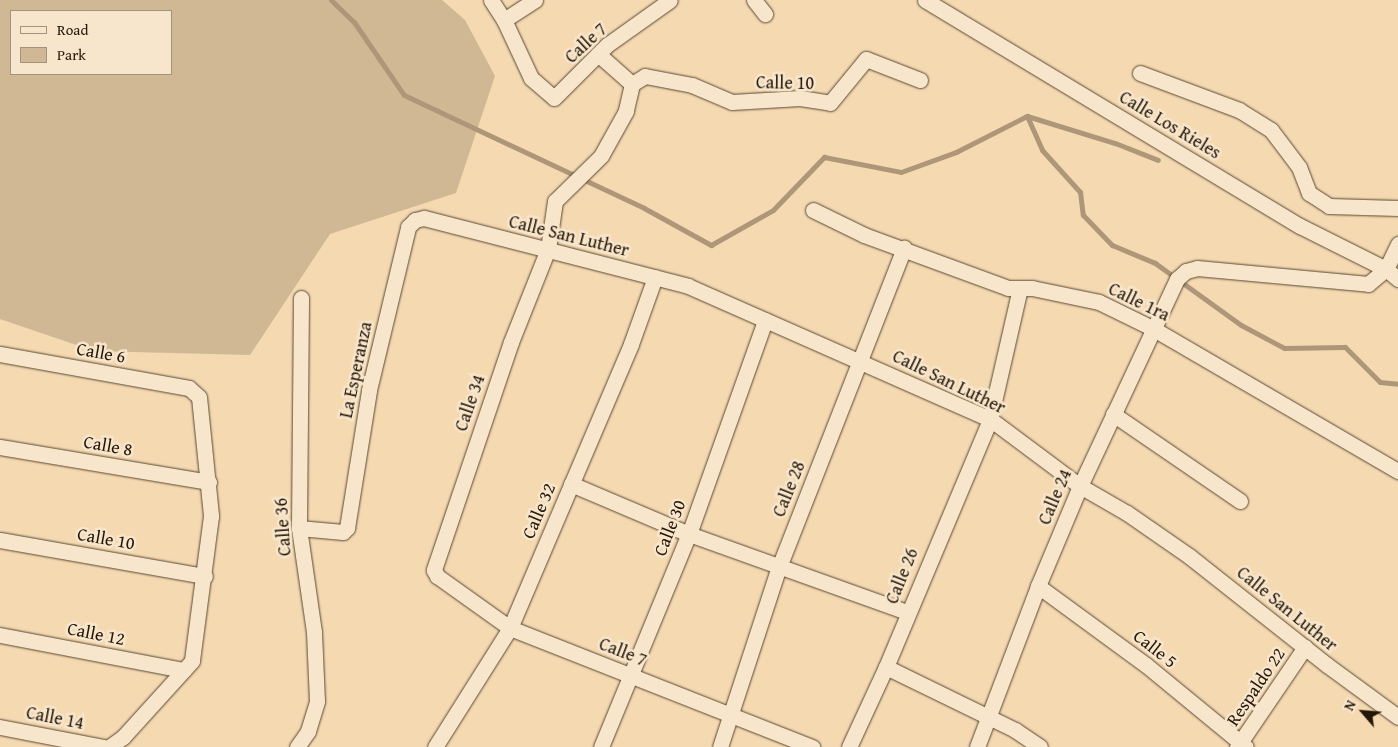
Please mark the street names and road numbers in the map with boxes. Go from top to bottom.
street label: Calle 7 [561,18,611,68]
street label: Calle 10 [756,72,814,94]
street label: Calle Los Rieles [1115,86,1225,164]
street label: Calle San Luther [507,211,631,261]
street label: Calle 1ra [1105,278,1173,326]
street label: La Esperanza [335,320,377,420]
street label: Calle 6 [75,338,127,368]
street label: Calle San Luther [889,345,1009,419]
street label: Calle 34 [450,372,490,434]
street label: Calle 8 [82,431,134,461]
street label: Calle 28 [768,458,810,520]
street label: Calle 24 [1034,466,1076,528]
street label: Calle 32 [518,480,560,542]
street label: Calle 36 [270,497,296,557]
street label: Calle 30 [649,497,691,559]
street label: Calle 10 [75,523,137,555]
street label: Calle 26 [881,545,923,607]
street label: Calle San Luther [1232,562,1342,656]
street label: Calle 12 [65,618,127,650]
street label: Calle 5 [1129,625,1181,673]
street label: Calle 7 [596,633,650,671]
street label: Respaldo 22 [1222,644,1290,730]
street label: Calle 14 [24,702,86,734]

